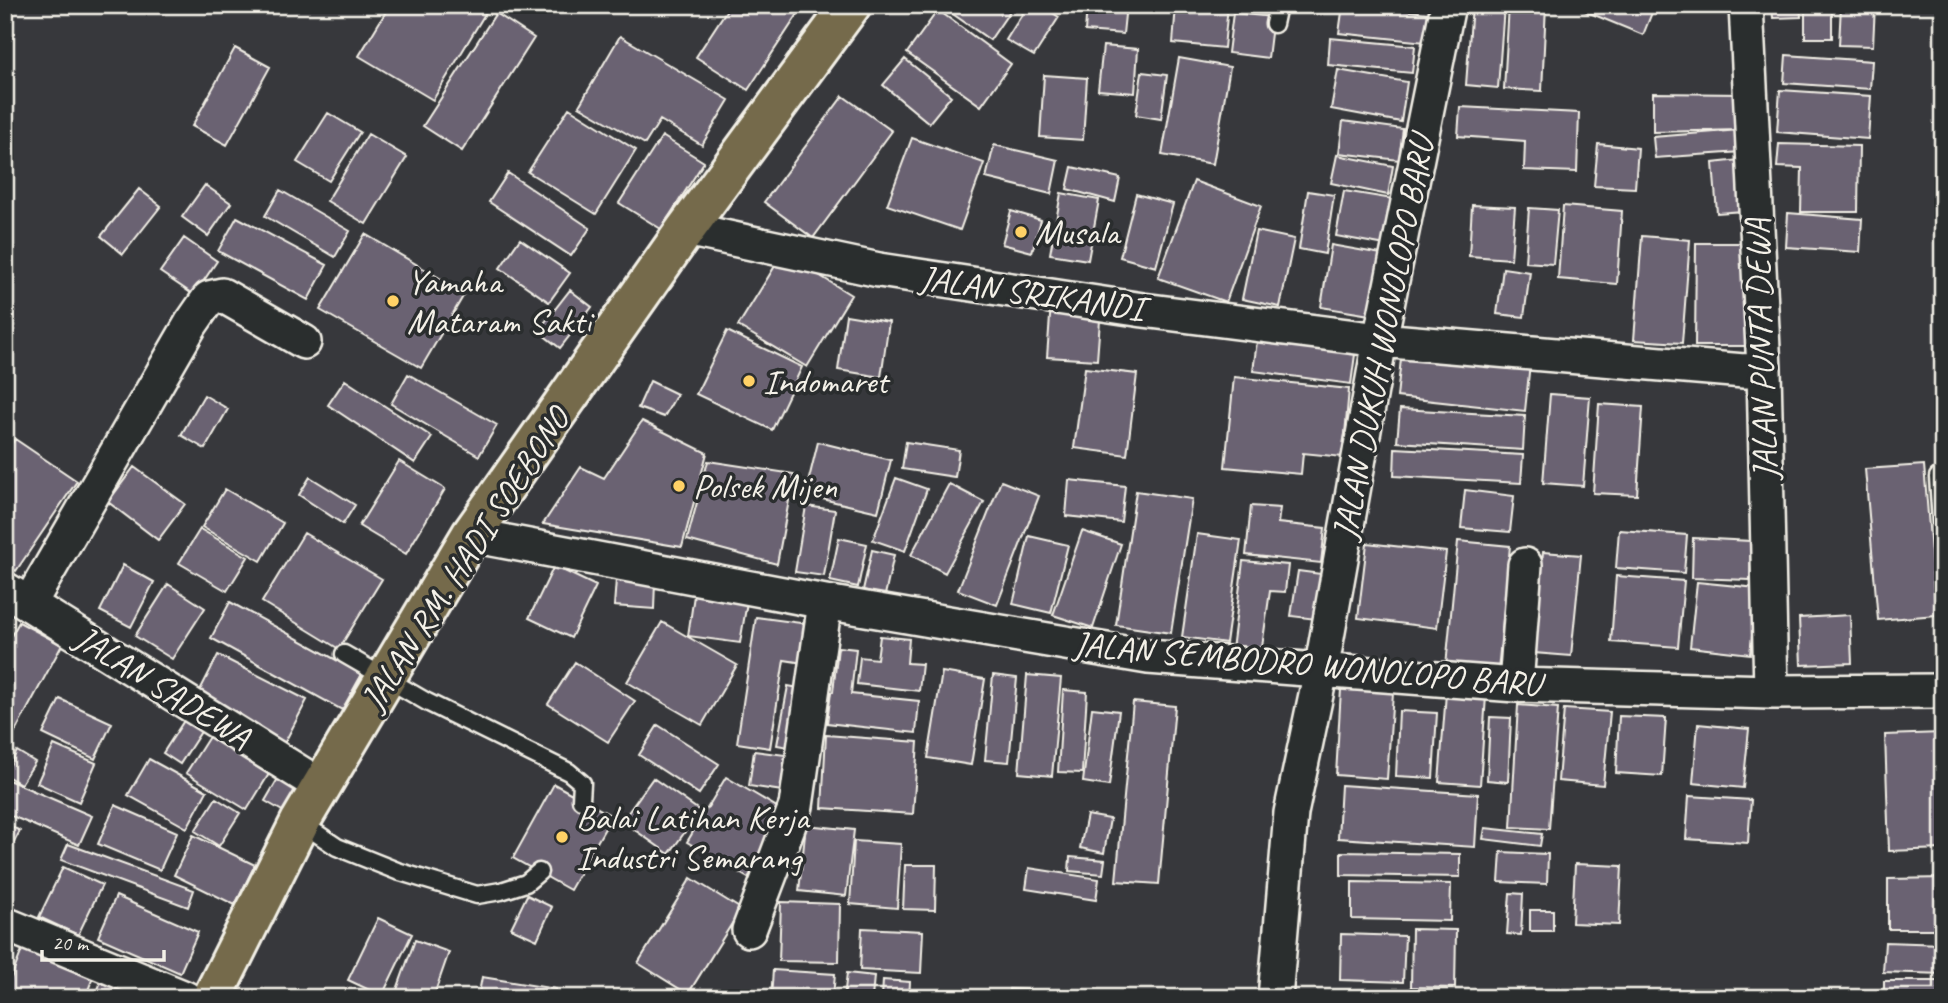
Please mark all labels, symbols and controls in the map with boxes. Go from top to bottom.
street label: JALAN DUKUH WONOLOPO BARU [1322,127,1445,545]
place label: Musala [1035,210,1122,255]
street label: JALAN PUNTA DEWA [1734,216,1788,482]
marker: Musala [1013,224,1029,240]
street label: JALAN SRIKANDI [915,255,1154,332]
place label: Yamaha Mataram Sakti [407,259,595,344]
marker: Yamaha Mataram Sakti [385,293,401,309]
place label: Indomaret [763,359,891,404]
marker: Indomaret [741,373,757,389]
street label: JALAN RM. HADI SOEBONO [349,396,582,720]
place label: Polsek Mijen [693,464,837,509]
marker: Polsek Mijen [671,478,687,494]
street label: JALAN SADEWA [65,614,260,760]
street label: JALAN SEMBODRO WONOLOPO BARU [1070,621,1547,707]
place label: Balai Latihan Kerja Industri Semarang [576,795,810,880]
marker: Balai Latihan Kerja Industri Semarang [554,829,570,845]
scale bar [42,919,164,963]
text: 20 m [52,930,90,956]

